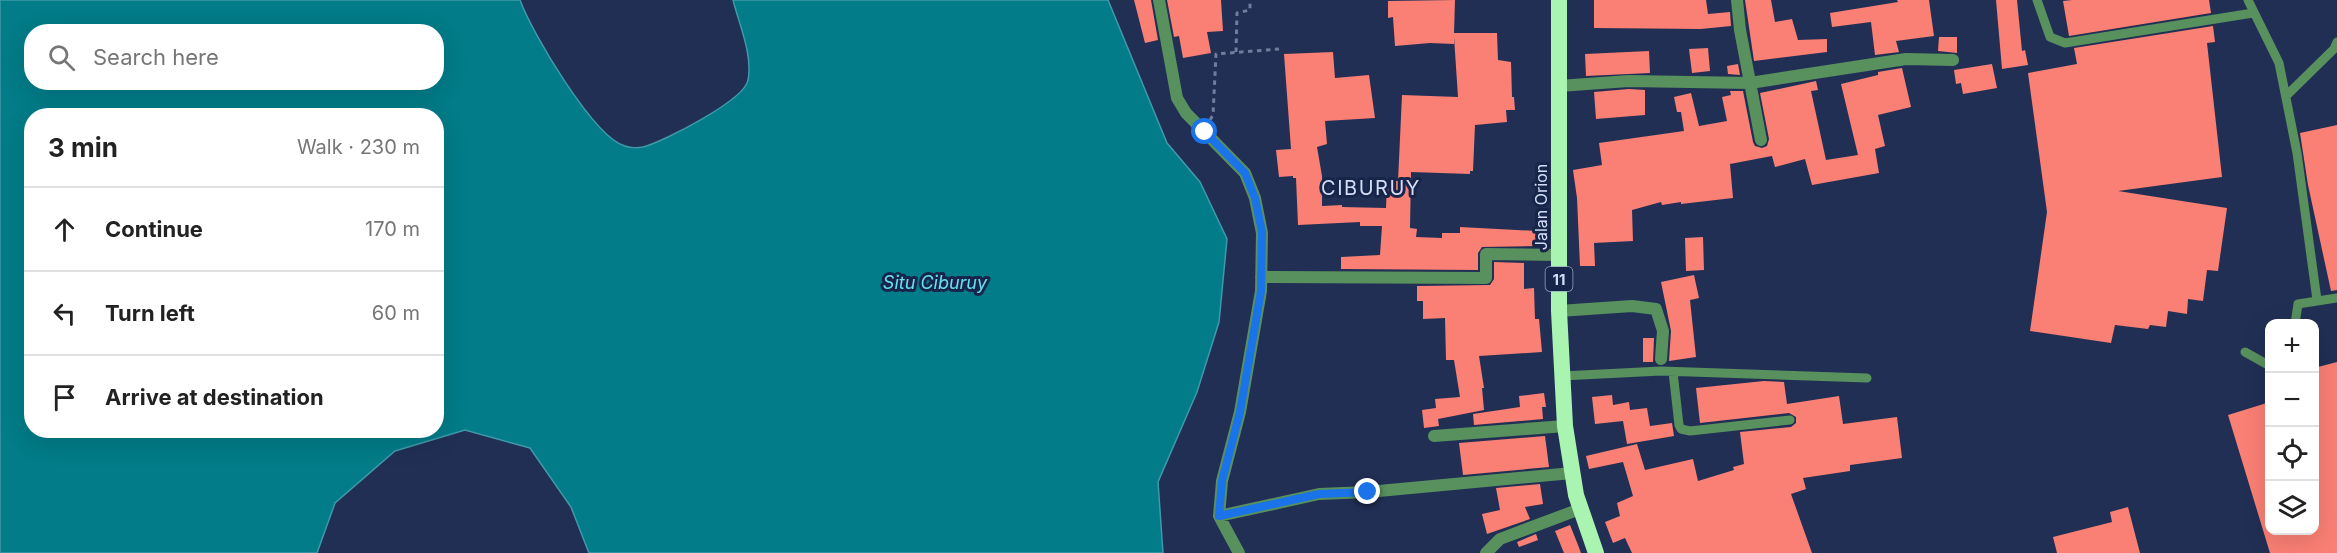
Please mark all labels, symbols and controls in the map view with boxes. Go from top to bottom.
search box [24,24,444,90]
icon: search [45,41,78,74]
text: Search here [93,44,219,70]
route start [1191,118,1217,144]
text: 3 min [48,132,118,163]
text: Walk · 230 m [297,135,420,159]
street label: Jalan Orion [1531,164,1551,250]
district label: CIBURUY [1321,176,1421,200]
icon: ahead [48,213,81,246]
text: Continue [105,216,203,242]
text: 170 m [365,217,420,241]
road number: 11 [1546,267,1572,291]
water label: Situ Ciburuy [883,272,988,293]
icon: left [48,297,81,330]
text: Turn left [105,300,195,326]
text: 60 m [372,301,420,325]
map controls [2265,319,2319,535]
button: + [2265,319,2319,373]
button: − [2265,373,2319,427]
icon: arrive [48,381,81,414]
text: Arrive at destination [105,384,324,410]
button: locate [2265,427,2319,481]
route end [1354,478,1380,504]
button: layers [2265,481,2319,535]

